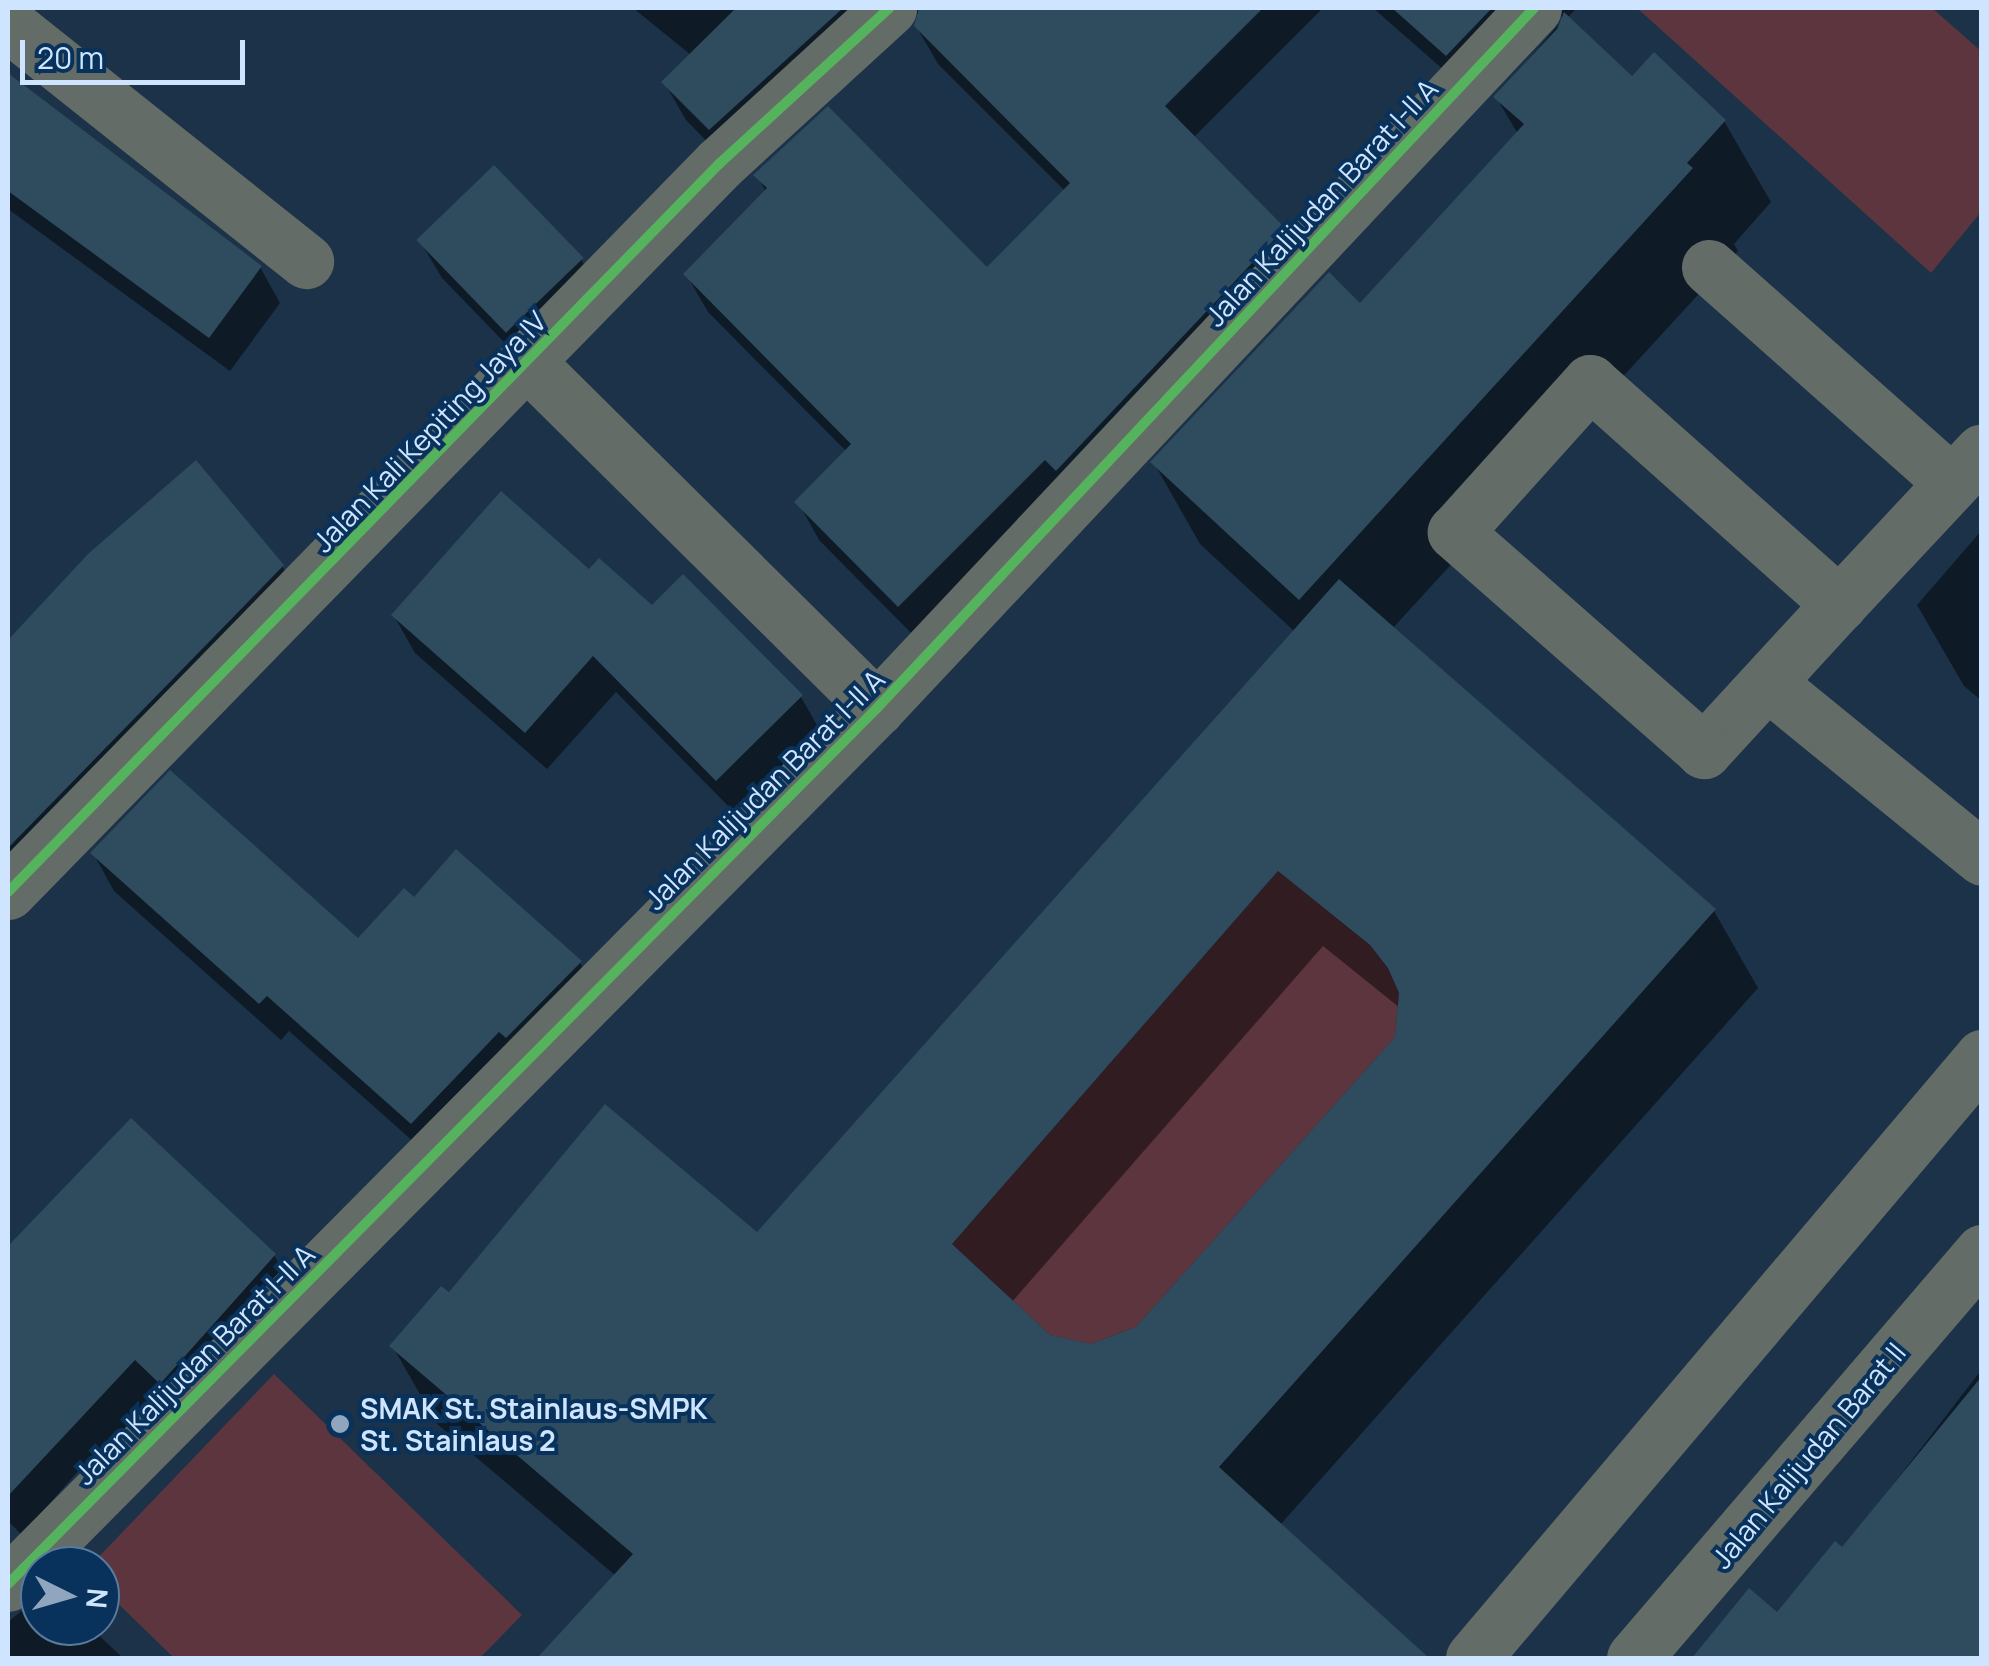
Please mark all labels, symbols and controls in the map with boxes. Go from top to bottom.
scale bar [25,20,250,82]
text: 20 m [37,37,104,78]
street label: Jalan Kalijudan Barat I-II A [1198,72,1444,332]
street label: Jalan Kali Kepiting Jaya IV [305,304,553,558]
street label: Jalan Kalijudan Barat I-II A [637,662,891,916]
street label: Jalan Kalijudan Barat I-II A [67,1237,321,1491]
street label: Jalan Kalijudan Barat II [1704,1335,1912,1575]
place label: SMAK St. Stainlaus-SMPK St. Stainlaus 2 [360,1391,708,1457]
marker: SMAK St. Stainlaus-SMPK St. Stainlaus 2 [329,1413,351,1435]
north arrow [20,1546,120,1646]
text: N [78,1587,118,1610]

